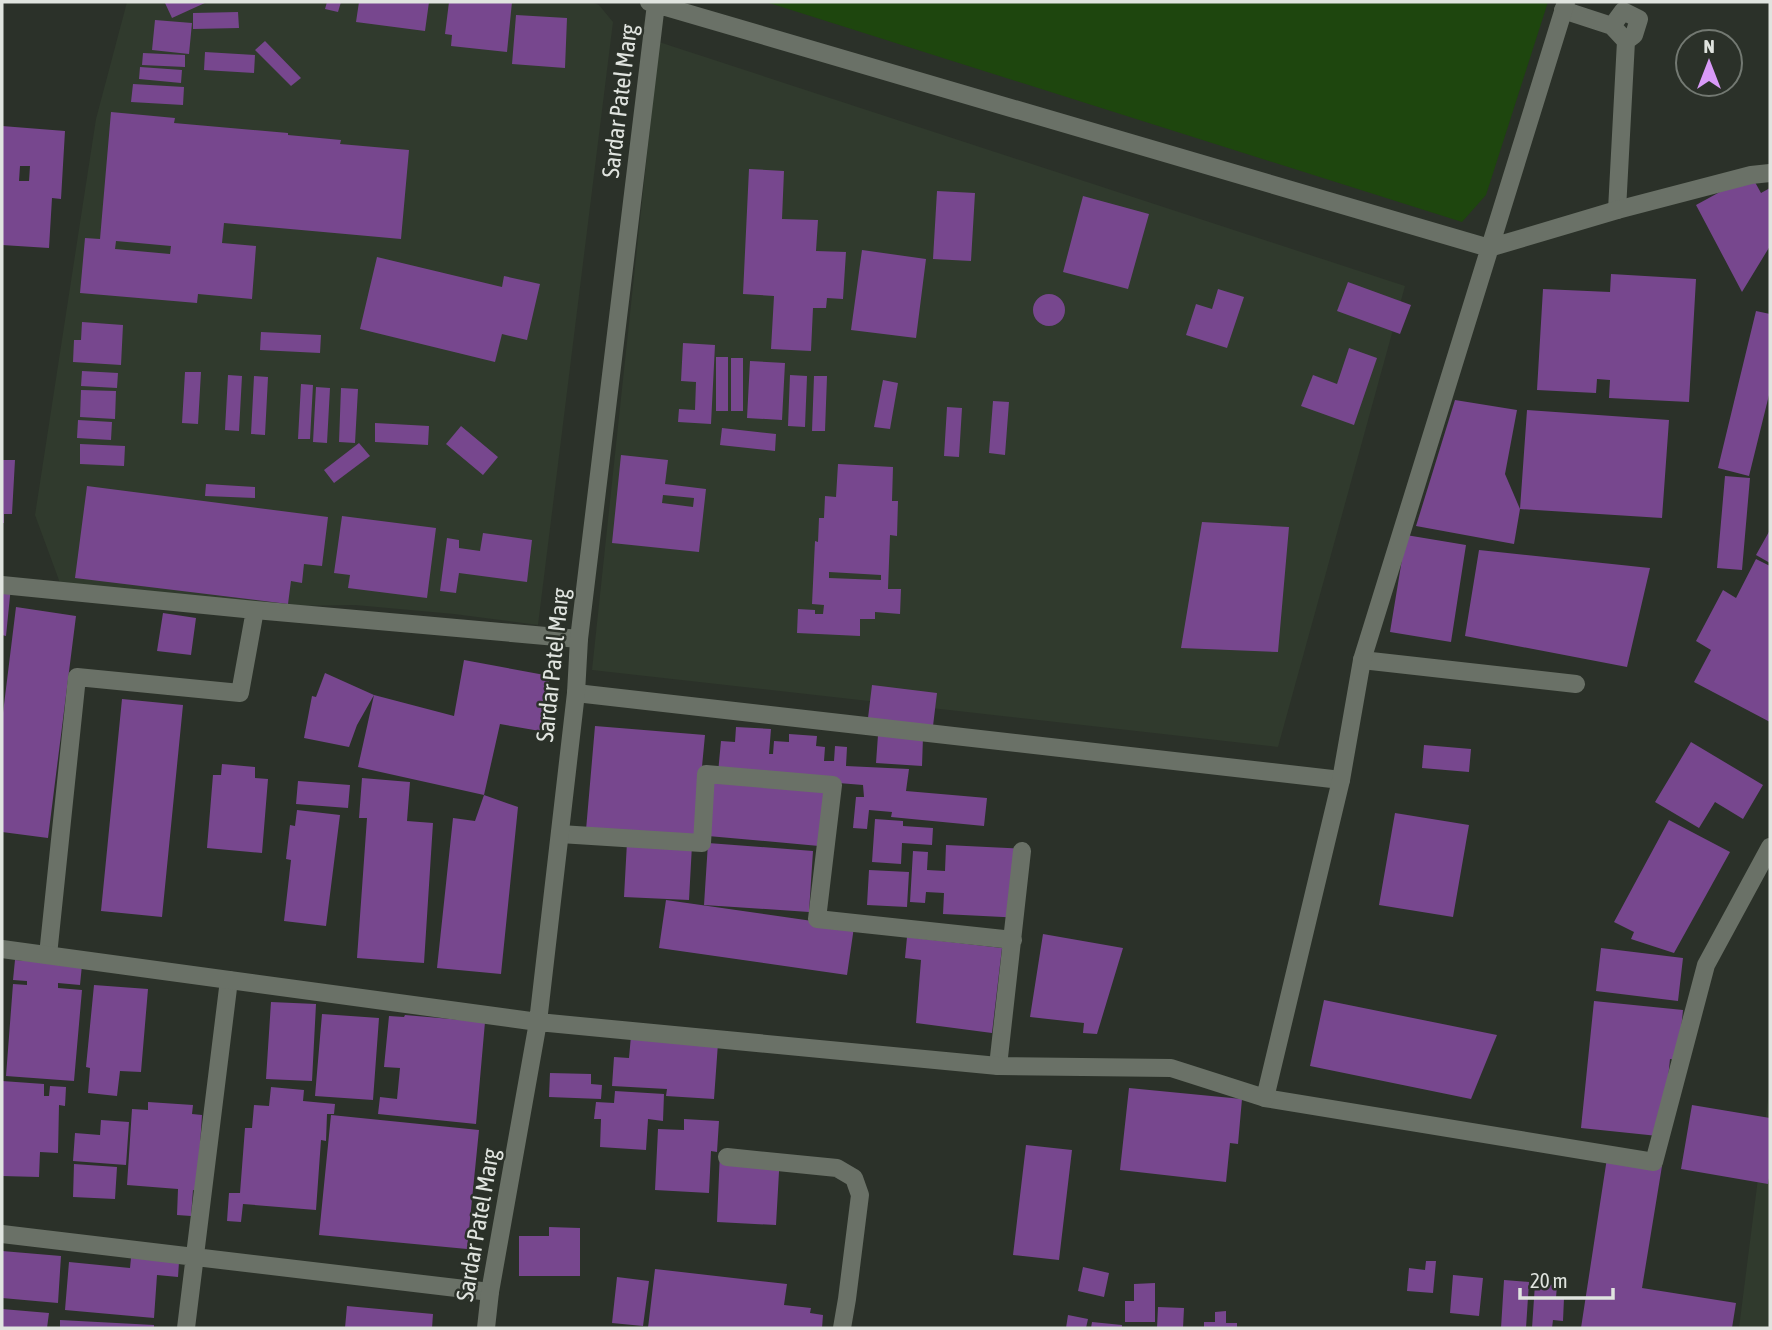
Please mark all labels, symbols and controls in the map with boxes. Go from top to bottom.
street label: Sardar Patel Marg [597,22,642,179]
north arrow [1674,28,1744,98]
text: N [1703,35,1715,57]
street label: Sardar Patel Marg [531,586,574,743]
street label: Sardar Patel Marg [451,1146,504,1303]
scale bar [1520,1256,1613,1300]
text: 20 m [1530,1268,1568,1292]

